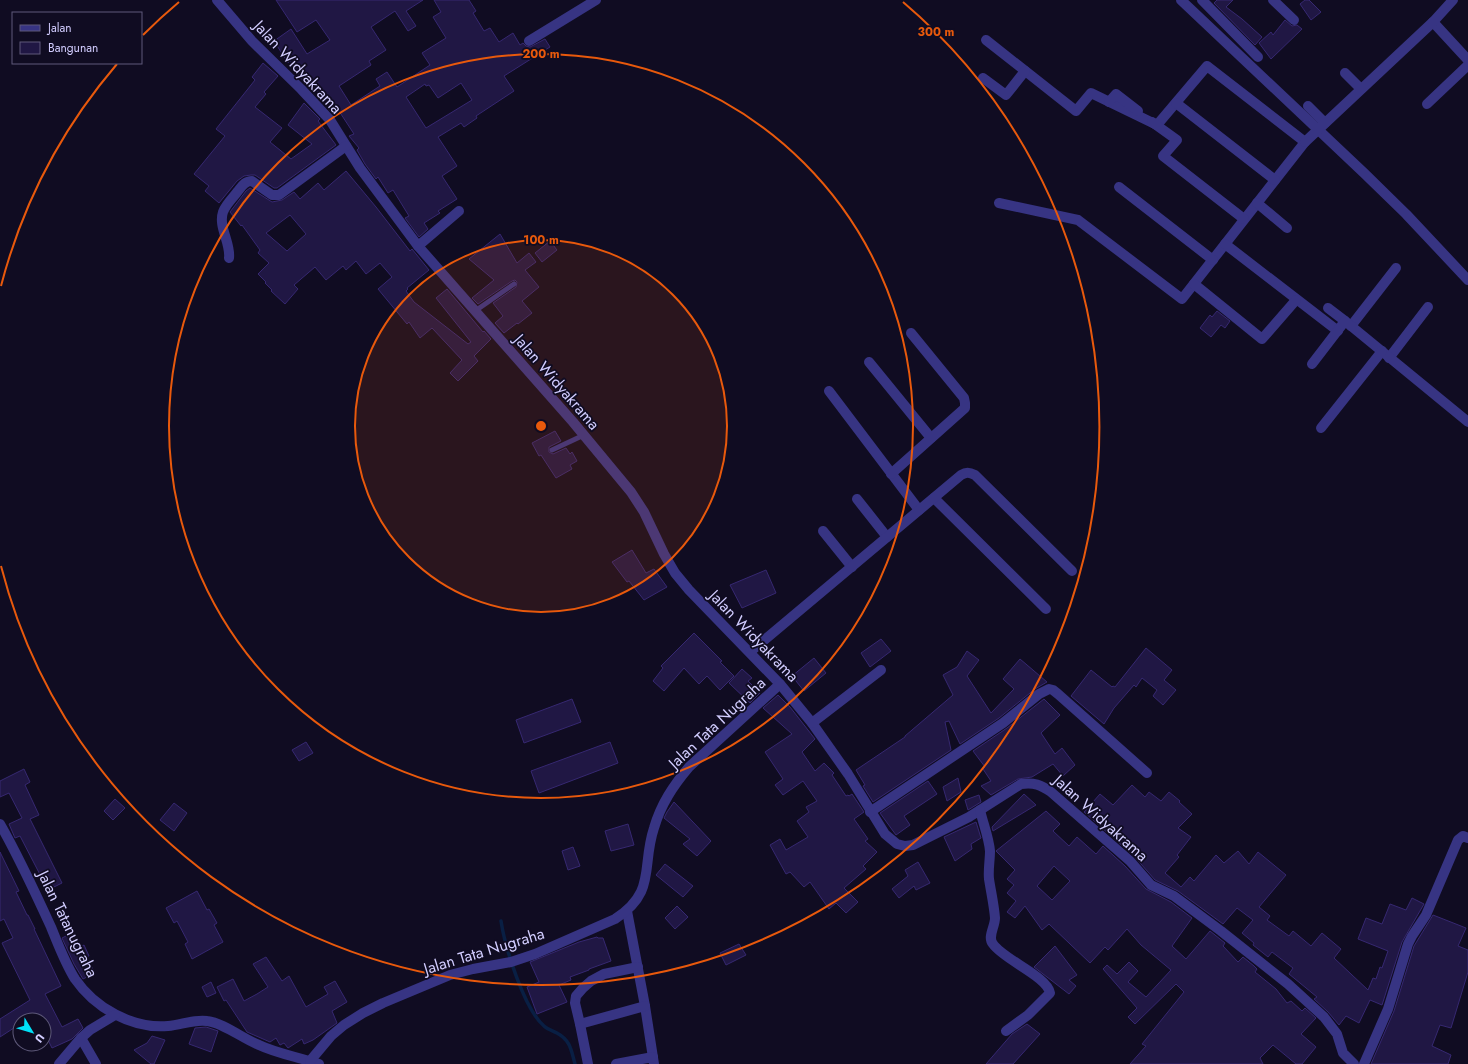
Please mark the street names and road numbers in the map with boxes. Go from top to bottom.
street label: Jalan Widyakrama [247,14,347,119]
street label: Jalan Widyakrama [508,328,605,435]
street label: Jalan Widyakrama [703,583,804,687]
street label: Jalan Tata Nugraha [662,672,771,775]
street label: Jalan Widyakrama [1047,768,1153,867]
street label: Jalan Tatanugraha [31,865,104,981]
street label: Jalan Tata Nugraha [419,922,547,981]

